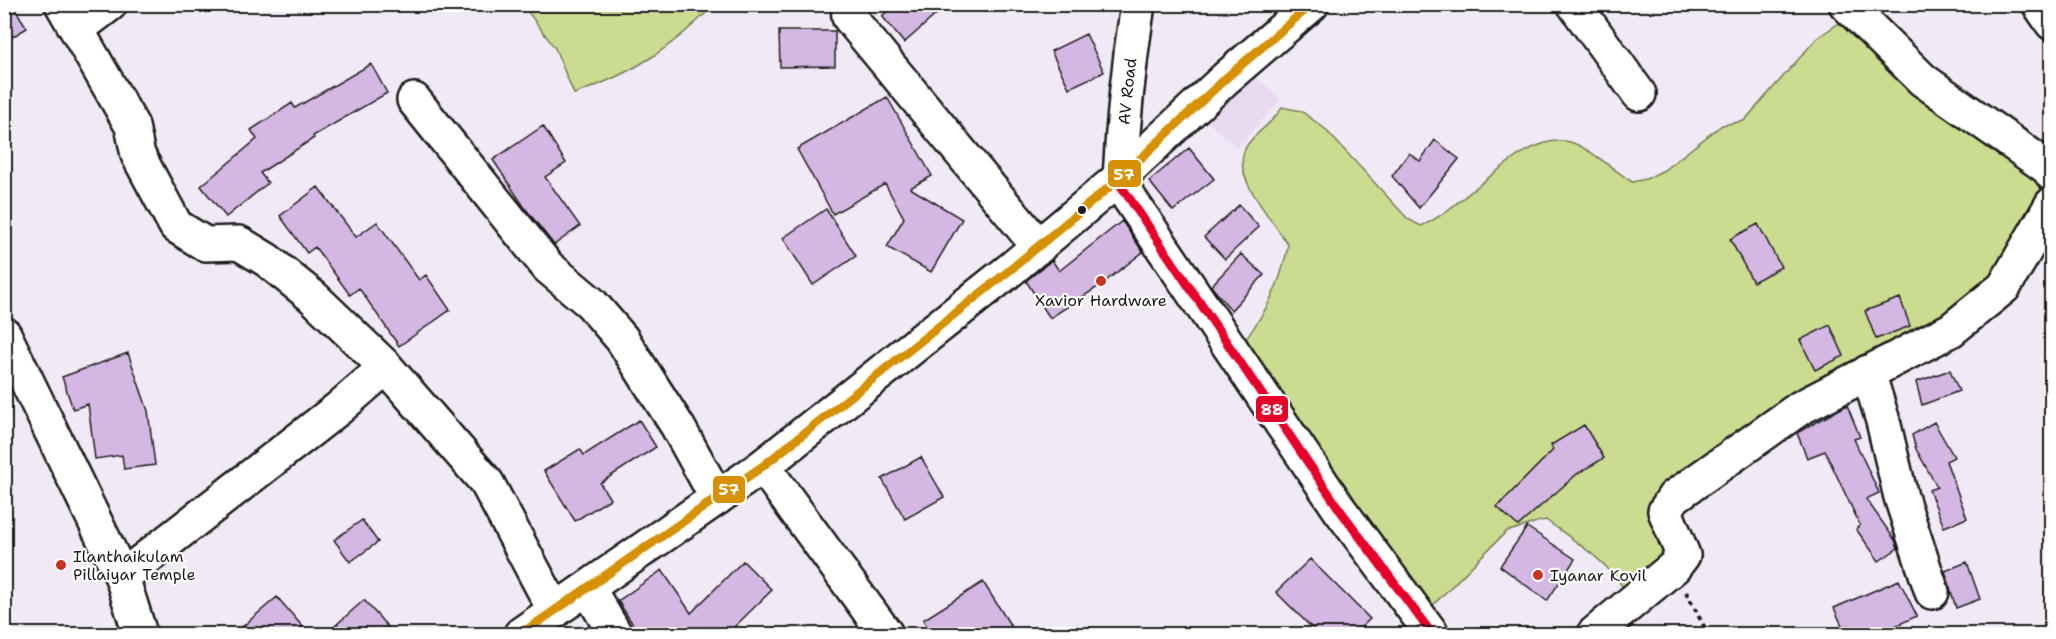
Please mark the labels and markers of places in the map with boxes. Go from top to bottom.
unlabelled marker [1076,204,1088,216]
marker: Xavior Hardware [1094,274,1108,288]
place label: Xavior Hardware [1035,290,1167,311]
place label: Ilanthaikulam Pillaiyar Temple [73,546,196,585]
marker: Ilanthaikulam Pillaiyar Temple [54,558,68,572]
place label: Iyanar Kovil [1550,565,1647,586]
marker: Iyanar Kovil [1531,568,1545,582]

